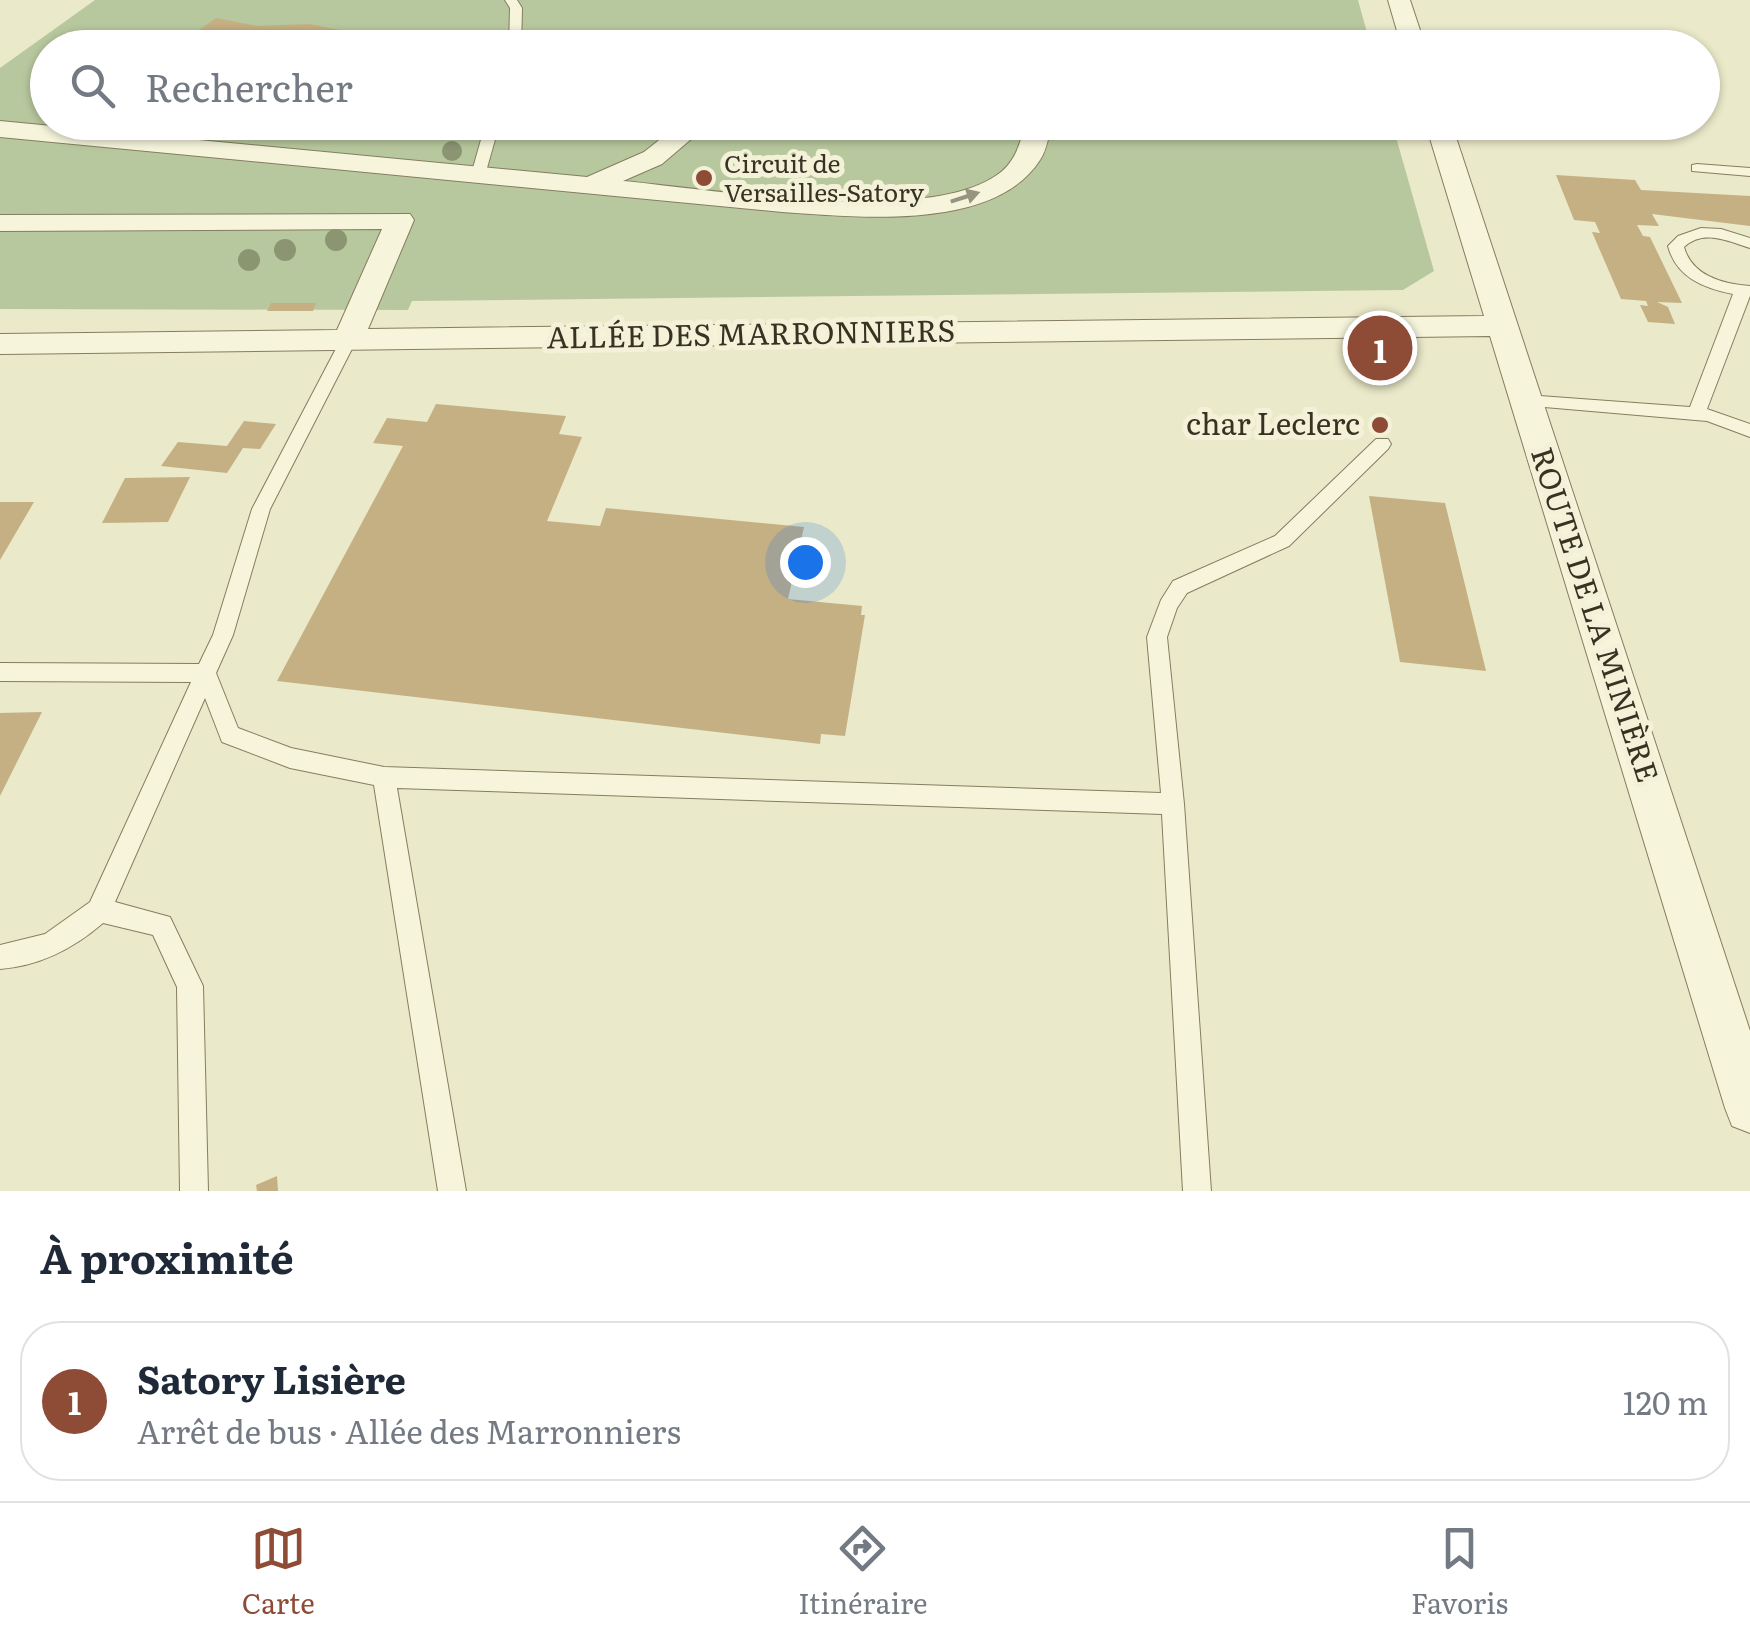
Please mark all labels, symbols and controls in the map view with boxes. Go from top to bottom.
search box [30,30,1720,140]
text: Rechercher [145,57,353,114]
icon: search [65,58,120,113]
place label: Circuit de Versailles-Satory [724,144,925,210]
marker: Circuit de Versailles-Satory [693,167,715,189]
one-way arrow [951,189,981,204]
street label: ALLÉE DES MARRONNIERS [546,306,956,358]
pin: 1 [1348,310,1412,386]
place label: char Leclerc [1186,400,1360,444]
marker: char Leclerc [1369,414,1391,436]
street label: ROUTE DE LA MINIÈRE [1522,441,1672,787]
your location [780,537,831,588]
text: À proximité [40,1225,294,1287]
text: Satory Lisière [137,1349,406,1406]
text: 1 [68,1377,81,1425]
text: 120 m [1623,1377,1708,1425]
text: Arrêt de bus · Allée des Marronniers [137,1406,681,1454]
tab: Carte [242,1521,315,1623]
tab: Itinéraire [798,1521,928,1623]
tab: Favoris [1411,1521,1508,1623]

